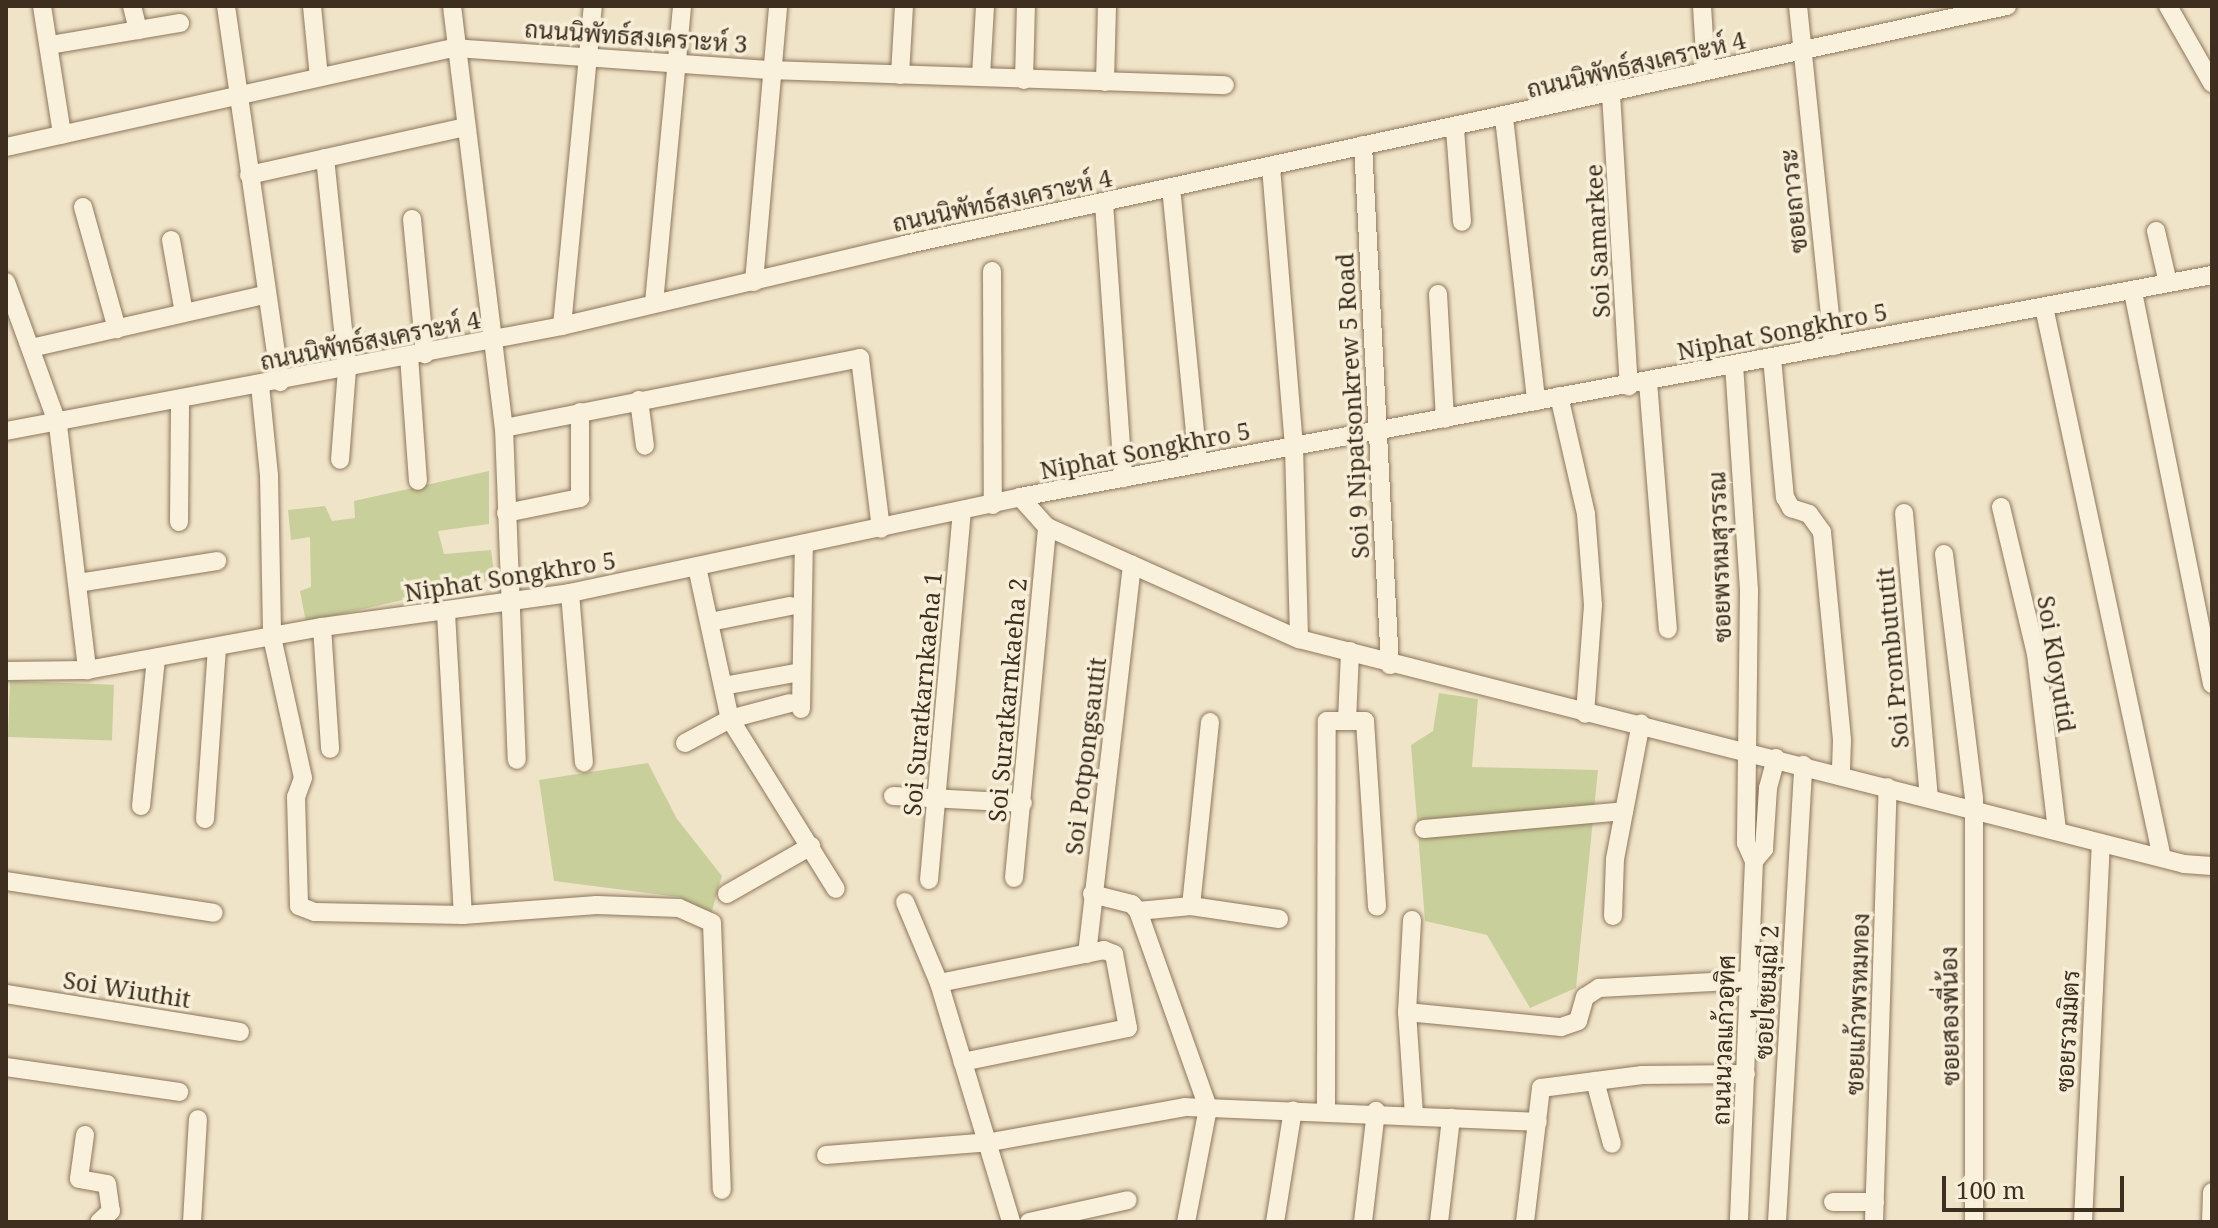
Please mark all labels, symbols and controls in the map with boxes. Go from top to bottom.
street label: ถนนนิพัทธ์สงเคราะห์ 3 [523,14,749,58]
street label: ถนนนิพัทธ์สงเคราะห์ 4 [1524,25,1748,103]
street label: ซอยถาวระ [1773,147,1813,255]
street label: ถนนนิพัทธ์สงเคราะห์ 4 [890,163,1114,237]
street label: Soi Samarkee [1579,163,1615,319]
street label: Soi 9 Nipatsonkrew 5 Road [1330,252,1374,560]
street label: Niphat Songkhro 5 [1674,296,1890,366]
street label: ถนนนิพัทธ์สงเคราะห์ 4 [258,305,482,375]
street label: Niphat Songkhro 5 [1037,415,1253,485]
street label: ซอยพรหมสุวรรณ [1702,471,1736,643]
street label: Niphat Songkhro 5 [402,545,618,607]
street label: Soi Prombututit [1870,566,1914,750]
street label: Soi Suratkarnkaeha 1 [897,571,947,817]
street label: Soi Suratkarnkaeha 2 [982,577,1032,823]
street label: Soi Kloyutid [2032,594,2082,734]
street label: Soi Potpongsautit [1059,656,1111,856]
street label: ซอยแก้วพรหมทอง [1839,912,1875,1096]
street label: ซอยไชยมุณี 2 [1748,924,1784,1060]
street label: ซอยสองพี่น้อง [1933,946,1965,1086]
street label: ถนนนวลแก้วอุทิศ [1706,954,1740,1126]
street label: Soi Wiuthit [61,965,193,1013]
street label: ซอยรวมมิตร [2049,969,2085,1093]
scale bar [1946,1160,2128,1210]
text: 100 m [1956,1173,2025,1206]

